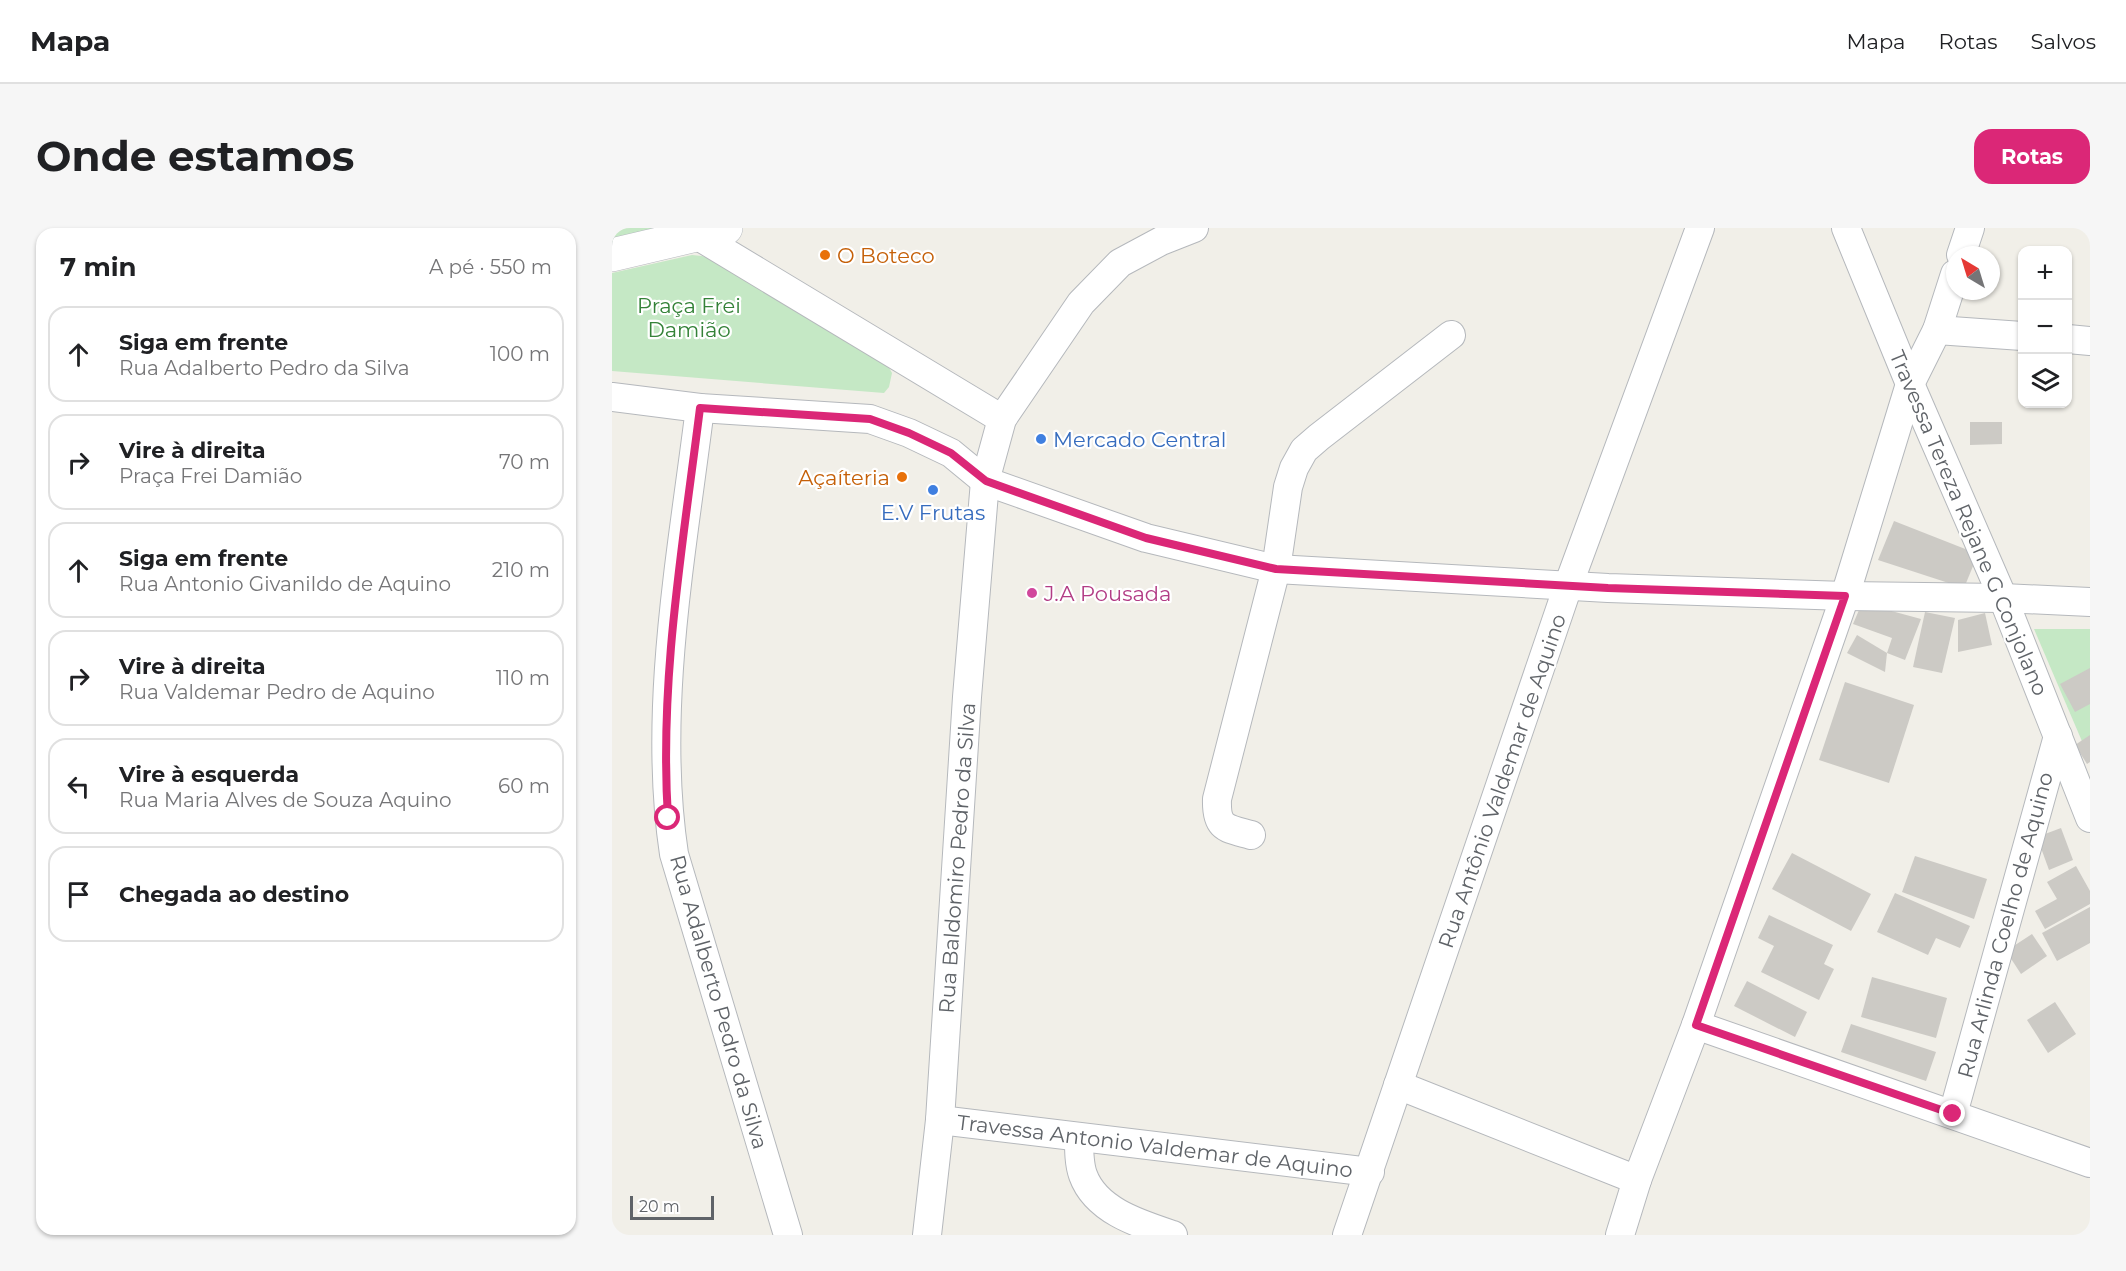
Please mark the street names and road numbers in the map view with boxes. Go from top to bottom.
street label: Travessa Tereza Rejane G Conjolano [1885,347,2053,699]
street label: Rua Antônio Valdemar de Aquino [1433,610,1571,952]
street label: Rua Baldomiro Pedro da Silva [934,702,980,1014]
street label: Rua Arlinda Coelho de Aquino [1952,769,2058,1081]
street label: Rua Adalberto Pedro da Silva [665,852,773,1152]
street label: Travessa Antonio Valdemar de Aquino [956,1109,1354,1183]

